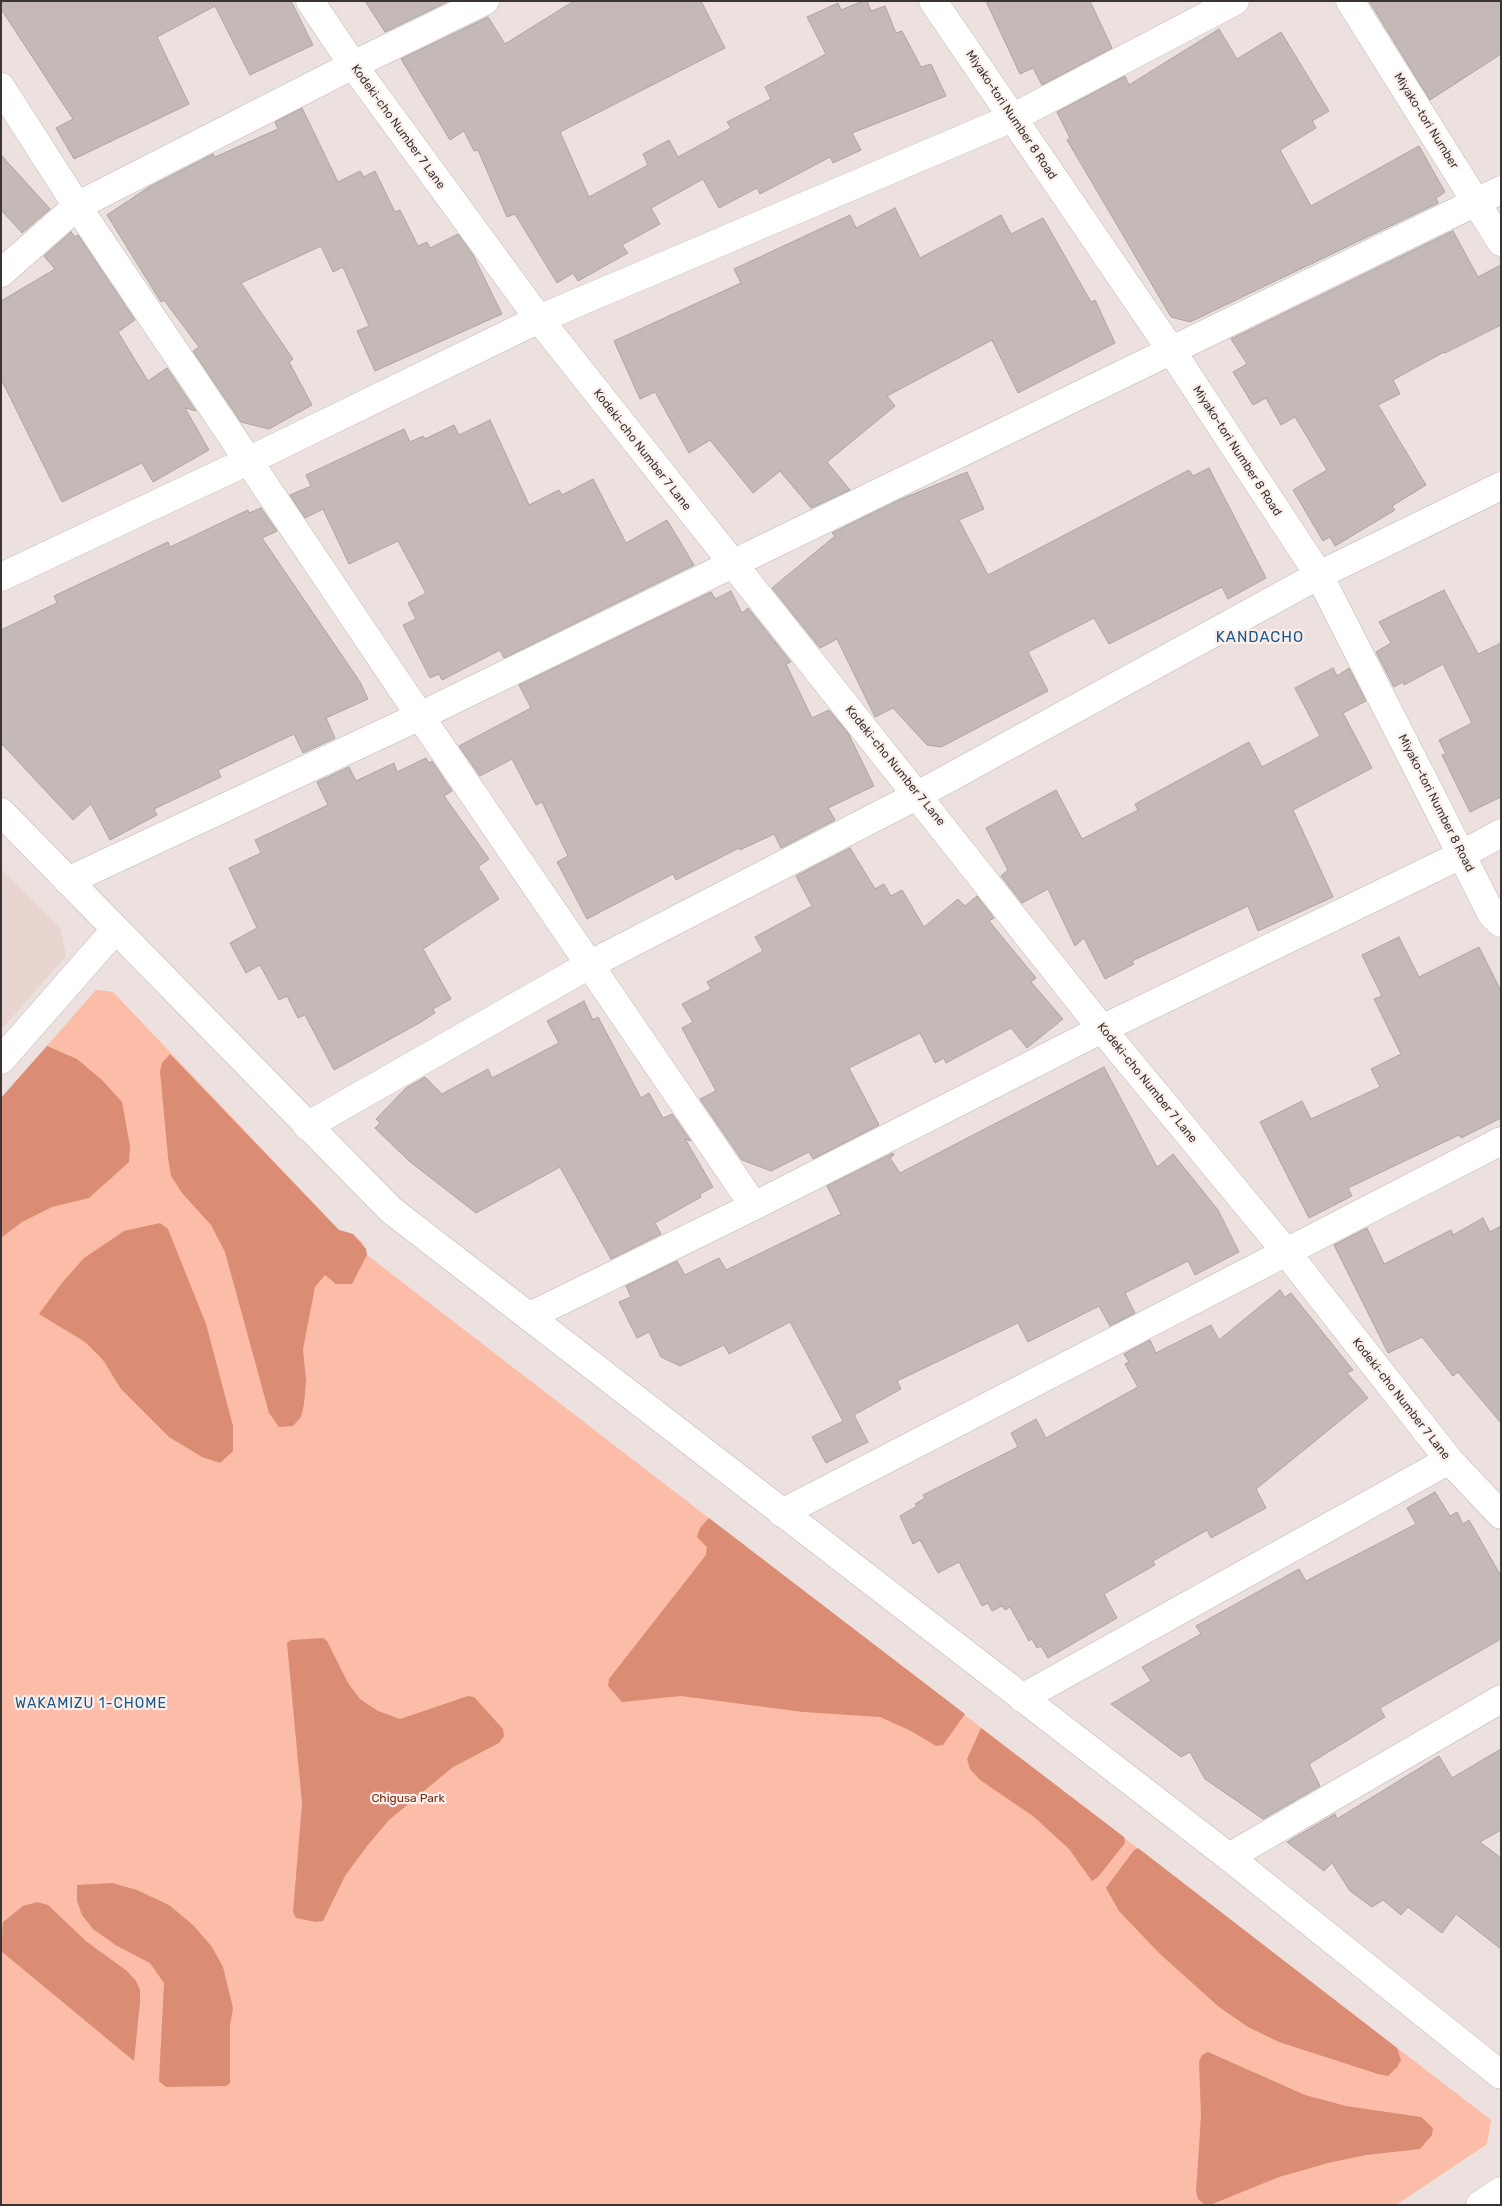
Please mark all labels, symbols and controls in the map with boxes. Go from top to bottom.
street label: Miyako-tori Number 8 Road [962,48,1060,182]
street label: Kodeki-cho Number 7 Lane [348,62,448,192]
street label: Miyako-tori Number [1391,70,1461,172]
street label: Miyako-tori Number 8 Road [1189,383,1285,519]
street label: Kodeki-cho Number 7 Lane [590,386,694,514]
district label: KANDACHO [1215,629,1305,647]
street label: Kodeki-cho Number 7 Lane [842,703,948,829]
street label: Miyako-tori Number 8 Road [1395,732,1477,874]
street label: Kodeki-cho Number 7 Lane [1094,1020,1200,1146]
street label: Kodeki-cho Number 7 Lane [1349,1335,1453,1463]
district label: WAKAMIZU 1-CHOME [13,1696,169,1712]
park label: Chigusa Park [371,1792,445,1806]

